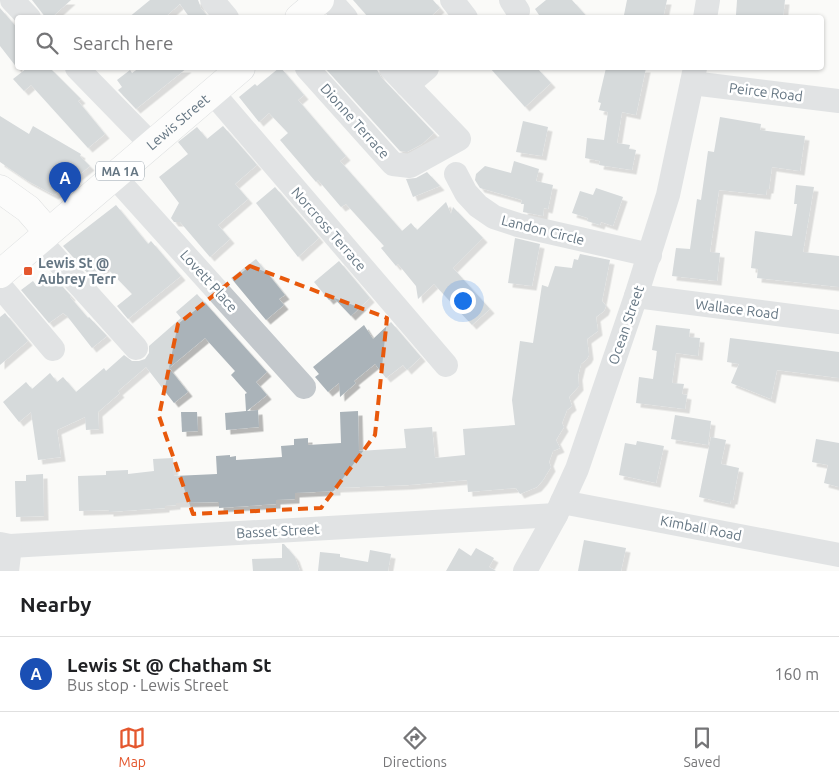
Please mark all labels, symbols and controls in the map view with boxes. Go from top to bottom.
search box [15,15,824,70]
icon: search [33,29,61,57]
text: Search here [73,32,173,54]
street label: Dionne Terrace [317,80,393,162]
street label: Peirce Road [728,80,804,104]
street label: Lewis Street [143,90,213,153]
pin: A [49,162,81,203]
road number: MA 1A [96,162,144,180]
street label: Norcross Terrace [288,184,370,274]
street label: Landon Circle [500,212,586,248]
street label: Lovett Place [177,247,241,315]
place label: Lewis St @ Aubrey Terr [38,255,116,287]
marker: Lewis St @ Aubrey Terr [22,265,34,277]
street label: Ocean Street [605,283,647,367]
your location [450,288,476,314]
street label: Wallace Road [694,296,780,322]
street label: Kimball Road [659,512,743,544]
street label: Basset Street [236,521,321,541]
text: Nearby [20,592,91,616]
text: Lewis St @ Chatham St [67,654,271,676]
text: A [30,665,42,683]
text: 160 m [774,665,819,683]
text: Bus stop · Lewis Street [67,676,229,694]
tab: Map [118,724,146,770]
tab: Directions [383,724,447,770]
tab: Saved [683,724,721,770]

